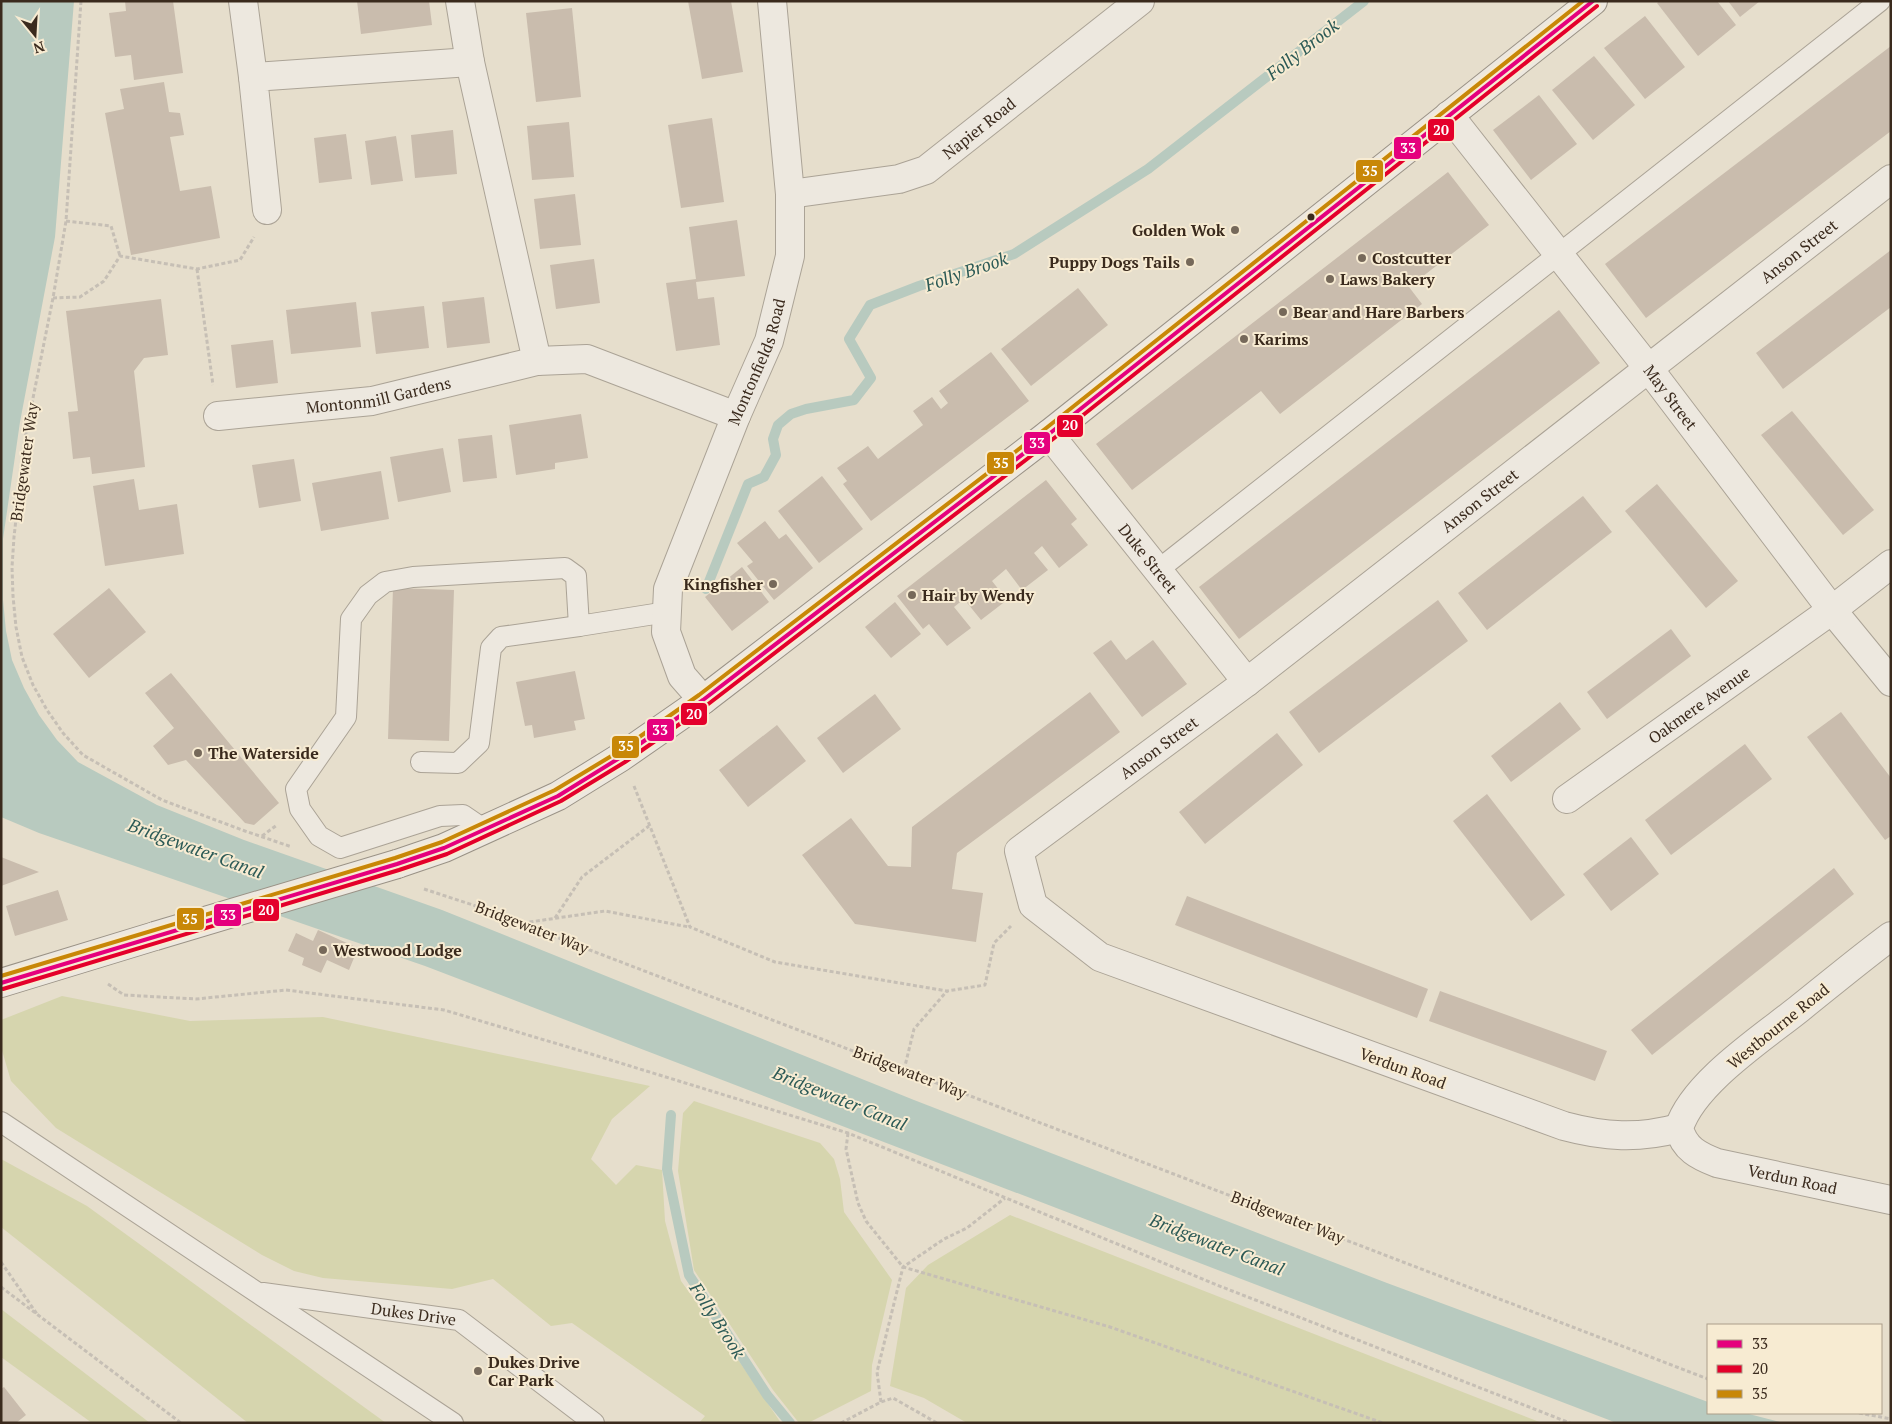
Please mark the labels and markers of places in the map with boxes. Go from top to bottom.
unlabelled marker [1306,212,1316,222]
place label: Golden Wok [1132,219,1226,241]
marker: Golden Wok [1229,224,1241,236]
place label: Costcutter [1372,247,1451,269]
place label: Puppy Dogs Tails [1049,251,1180,273]
marker: Costcutter [1356,252,1368,264]
marker: Puppy Dogs Tails [1184,256,1196,268]
place label: Laws Bakery [1340,268,1435,290]
marker: Laws Bakery [1324,273,1336,285]
place label: Bear and Hare Barbers [1293,301,1465,323]
marker: Bear and Hare Barbers [1277,306,1289,318]
place label: Karims [1254,328,1309,350]
marker: Karims [1238,333,1250,345]
place label: Kingfisher [683,573,763,595]
marker: Kingfisher [767,578,779,590]
place label: Hair by Wendy [922,584,1034,606]
marker: Hair by Wendy [906,589,918,601]
place label: The Waterside [208,742,319,764]
marker: The Waterside [192,747,204,759]
place label: Westwood Lodge [333,939,462,961]
marker: Westwood Lodge [317,944,329,956]
place label: Dukes Drive Car Park [488,1351,580,1391]
marker: Dukes Drive Car Park [472,1365,484,1377]

